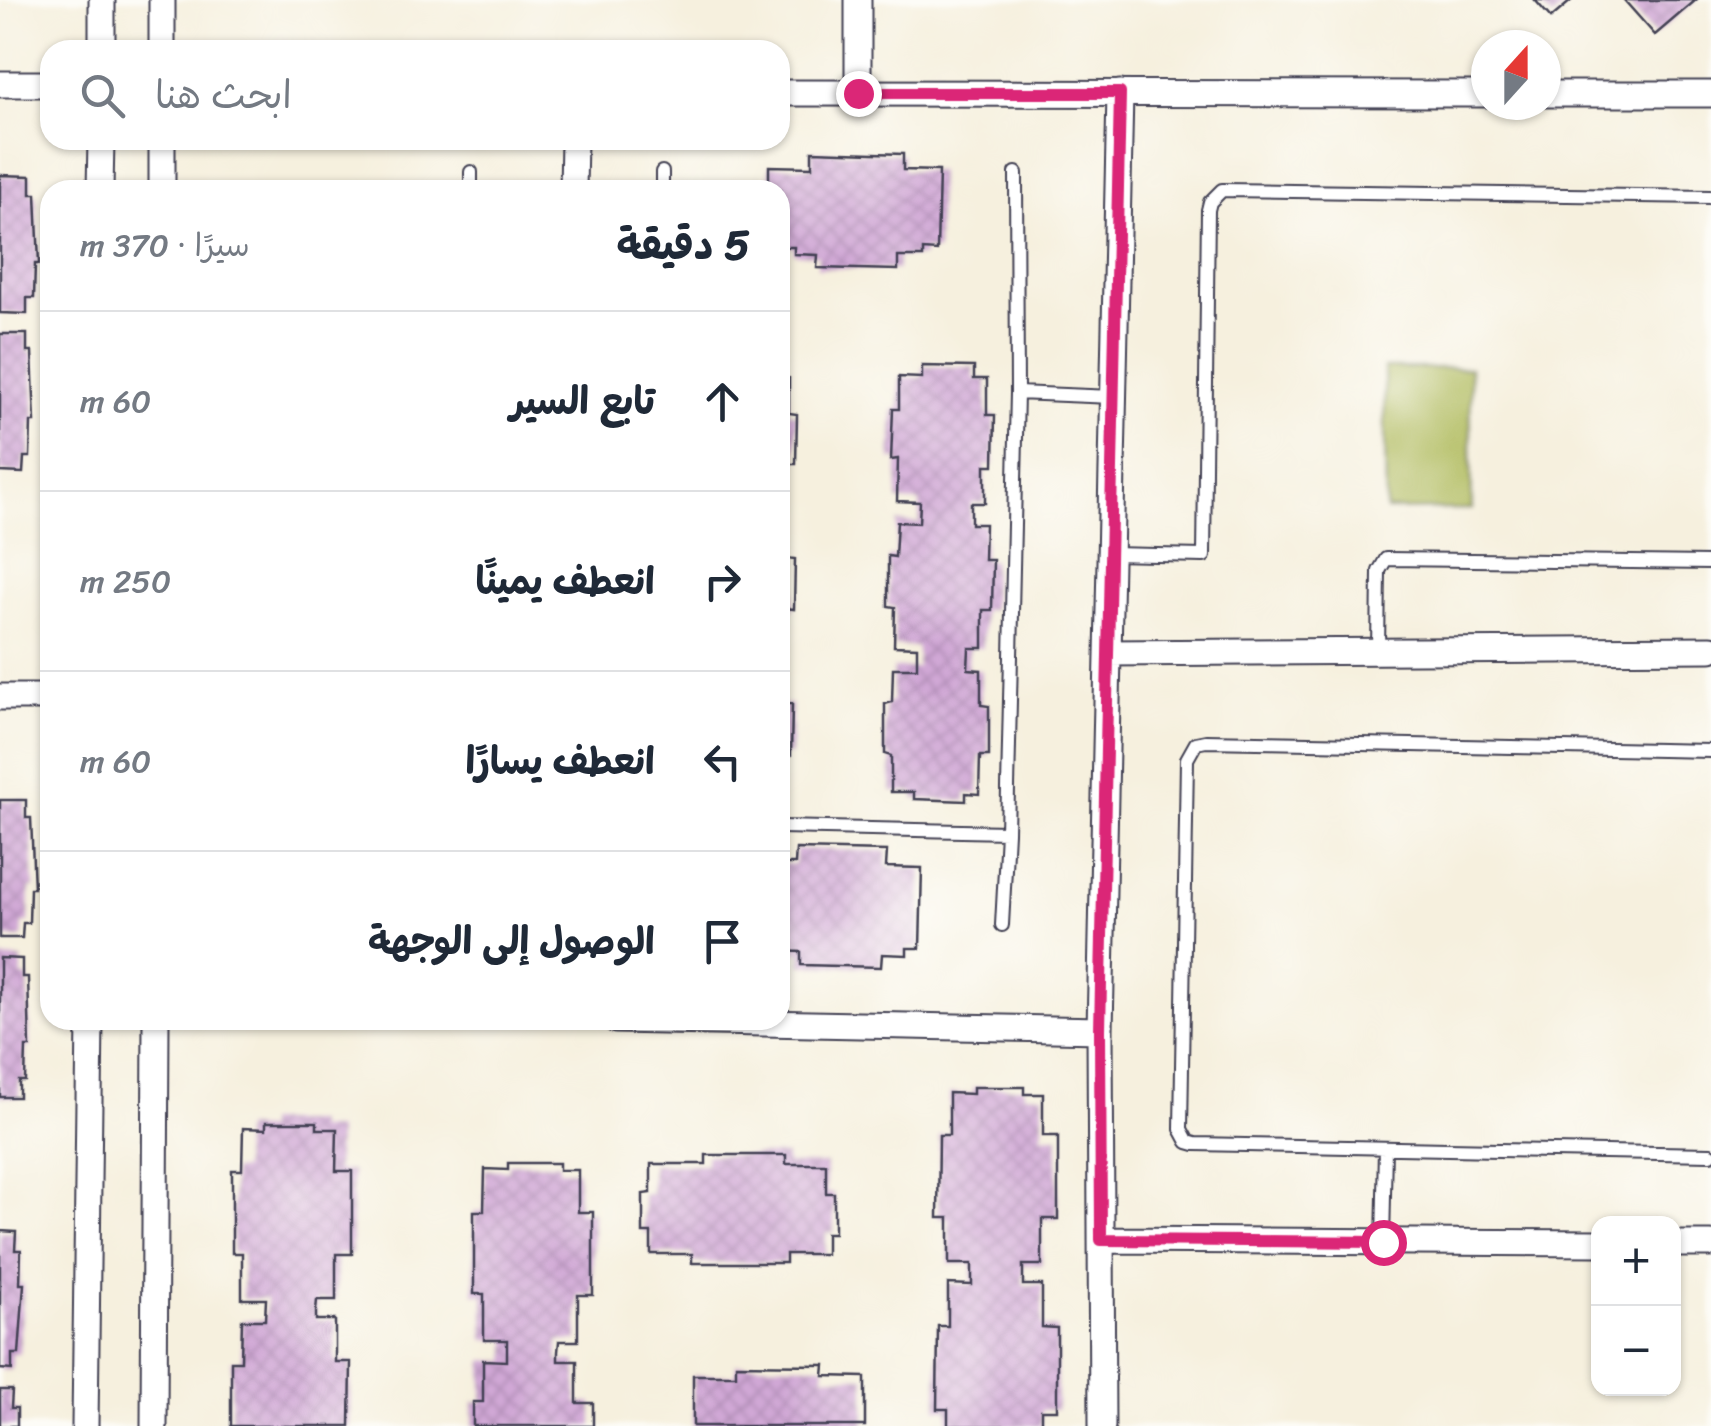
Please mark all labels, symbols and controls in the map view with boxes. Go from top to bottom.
north arrow [1471,30,1561,120]
search box [40,40,790,150]
text: ابحث هنا [155,62,292,129]
icon: search [75,68,130,123]
route end [836,71,882,117]
text: 5 دقيقة [617,208,750,282]
text: سيرًا · 370 m [80,217,250,274]
text: تابع السير [510,368,655,435]
text: 60 m [80,373,151,430]
icon: ahead [695,374,750,429]
text: انعطف يمينًا [475,548,655,615]
text: 250 m [80,553,171,610]
icon: right [695,554,750,609]
text: انعطف يسارًا [466,728,655,795]
text: 60 m [80,733,151,790]
icon: left [695,734,750,789]
text: الوصول إلى الوجهة [368,908,655,975]
icon: arrive [695,914,750,969]
map controls [1591,1216,1681,1396]
button: + [1591,1216,1681,1306]
route start [1361,1220,1407,1266]
button: − [1591,1306,1681,1396]

